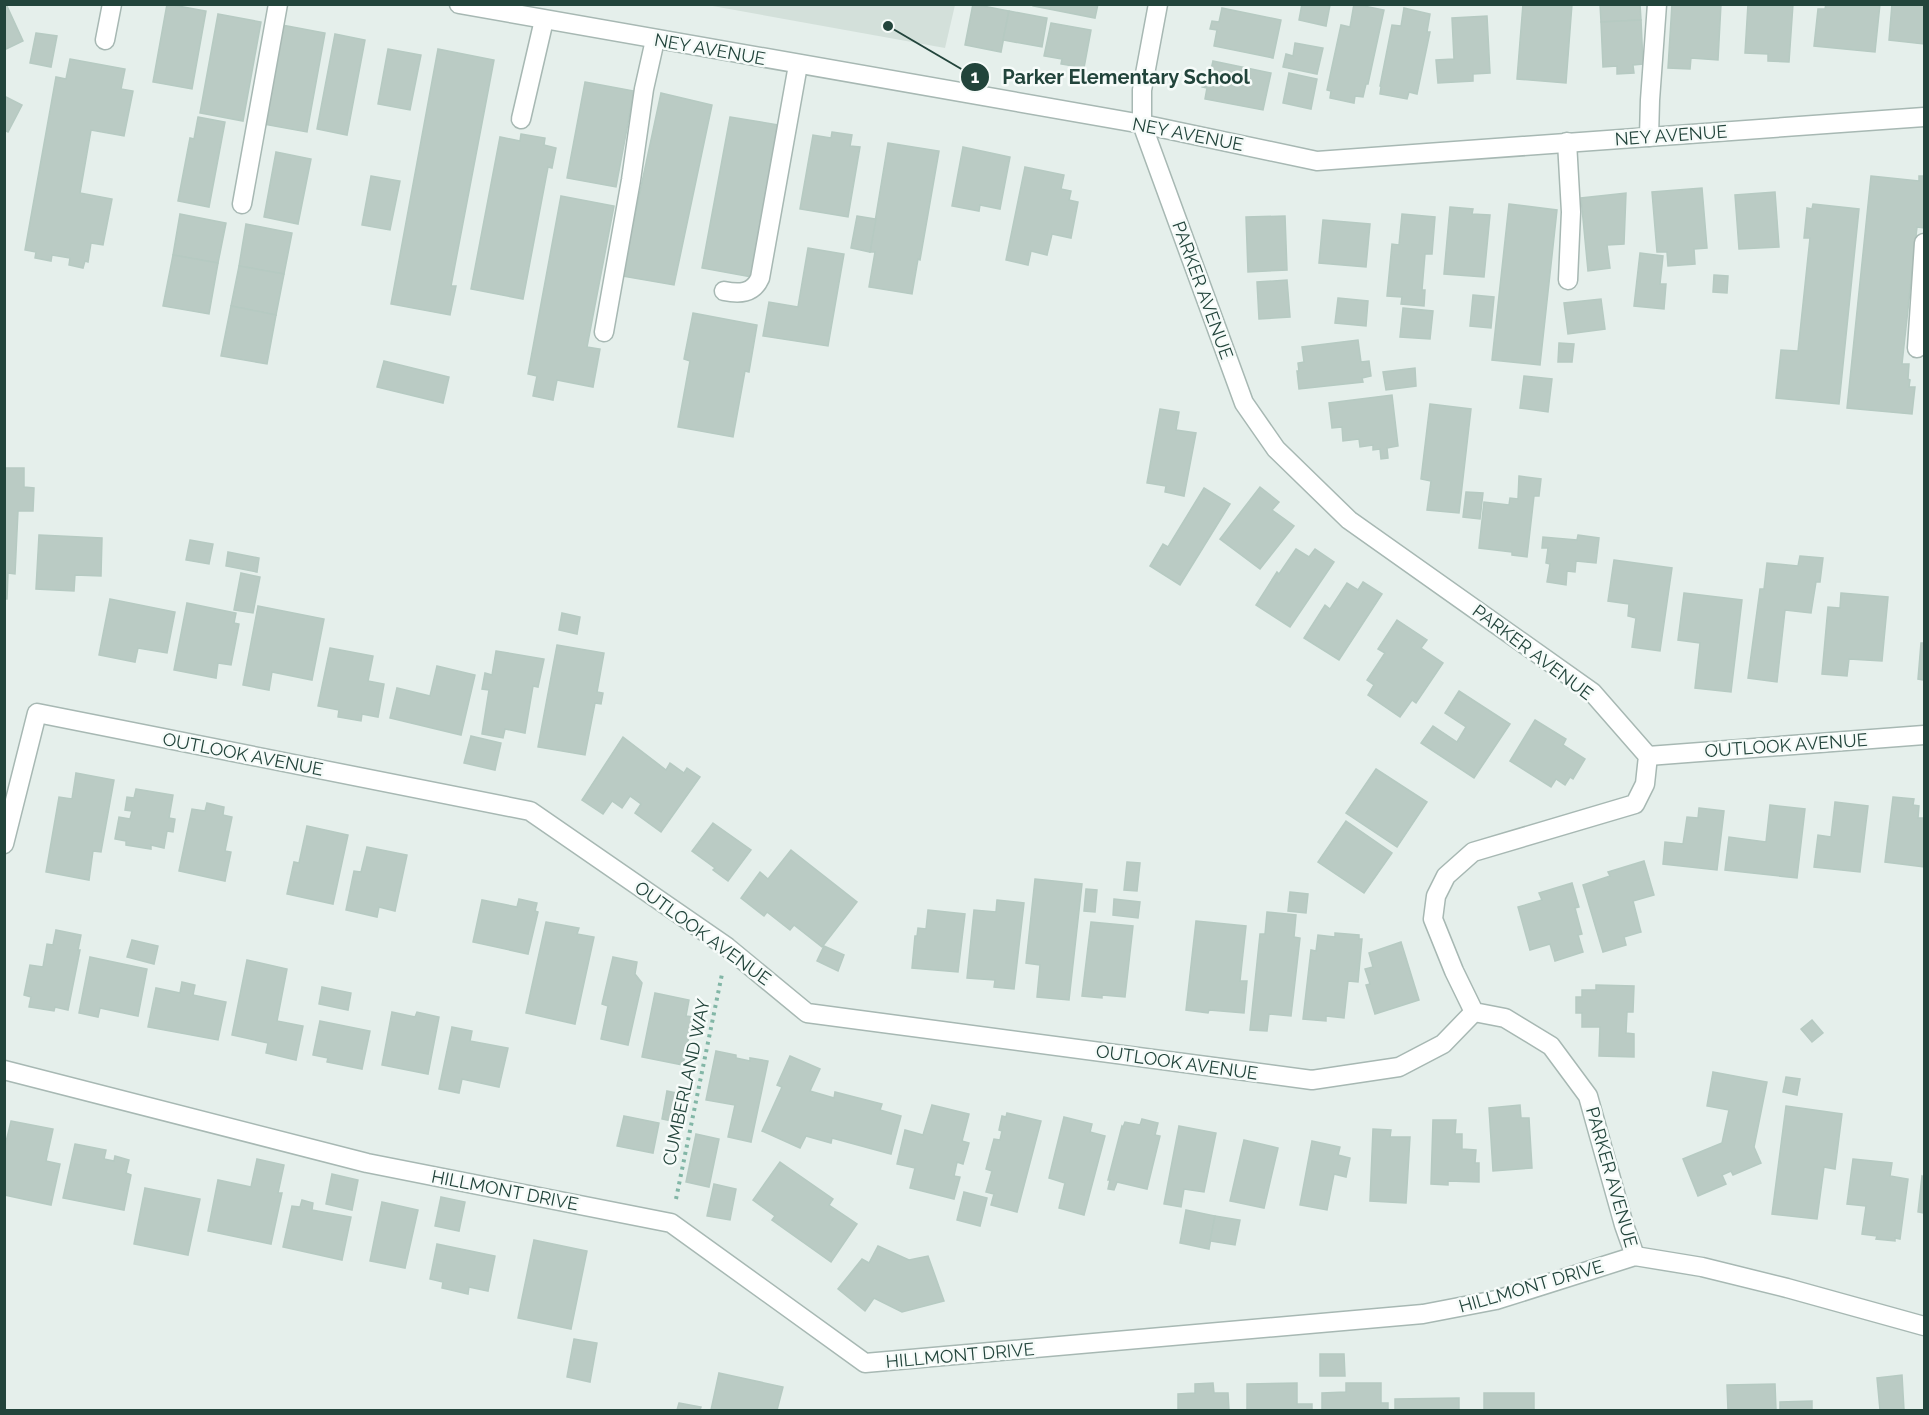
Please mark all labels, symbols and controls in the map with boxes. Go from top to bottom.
street label: NEY AVENUE [653,29,767,69]
callout: Parker Elementary School [960,58,1262,96]
text: Parker Elementary School [1002,65,1250,89]
text: 1 [971,66,980,87]
street label: NEY AVENUE [1131,113,1245,155]
street label: NEY AVENUE [1614,121,1728,149]
street label: PARKER AVENUE [1168,218,1238,362]
street label: PARKER AVENUE [1469,600,1597,704]
street label: OUTLOOK AVENUE [161,728,325,780]
street label: OUTLOOK AVENUE [1704,729,1868,761]
street label: OUTLOOK AVENUE [631,877,775,989]
street label: CUMBERLAND WAY [658,996,714,1167]
street label: OUTLOOK AVENUE [1095,1040,1259,1084]
street label: PARKER AVENUE [1582,1104,1642,1250]
street label: HILLMONT DRIVE [430,1165,580,1215]
street label: HILLMONT DRIVE [1456,1255,1606,1317]
street label: HILLMONT DRIVE [885,1338,1035,1372]

